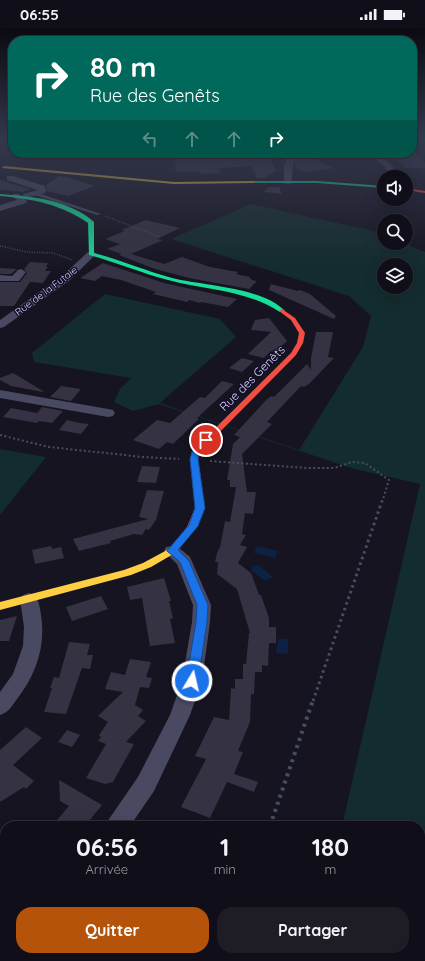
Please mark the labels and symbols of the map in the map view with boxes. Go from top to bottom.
street label: Rue de la Futaie [12,263,80,319]
street label: Rue des Genêts [216,342,288,414]
pin [189,423,223,457]
position arrow [171,660,213,702]

